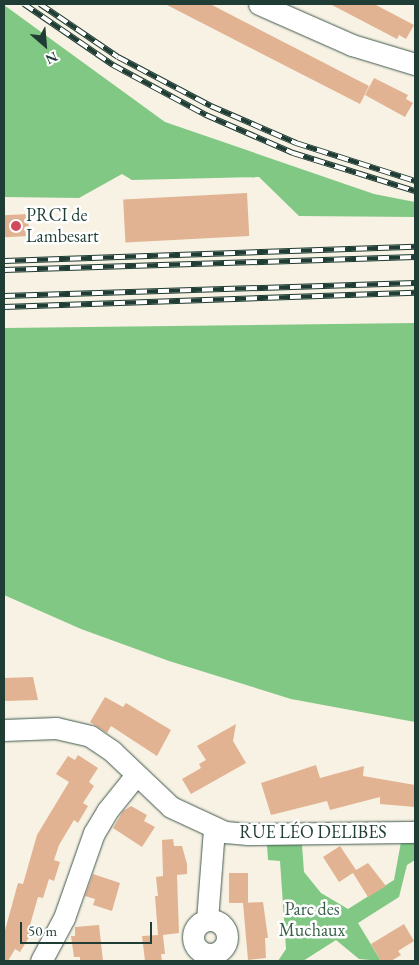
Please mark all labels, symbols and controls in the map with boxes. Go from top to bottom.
north arrow [20,20,70,70]
text: N [43,48,61,69]
place label: PRCI de Lambesart [26,205,99,248]
marker: PRCI de Lambesart [10,220,22,232]
street label: RUE LÉO DELIBES [239,821,387,843]
park label: Parc des Muchaux [279,899,345,942]
scale bar [22,912,155,944]
text: 50 m [28,921,57,940]

